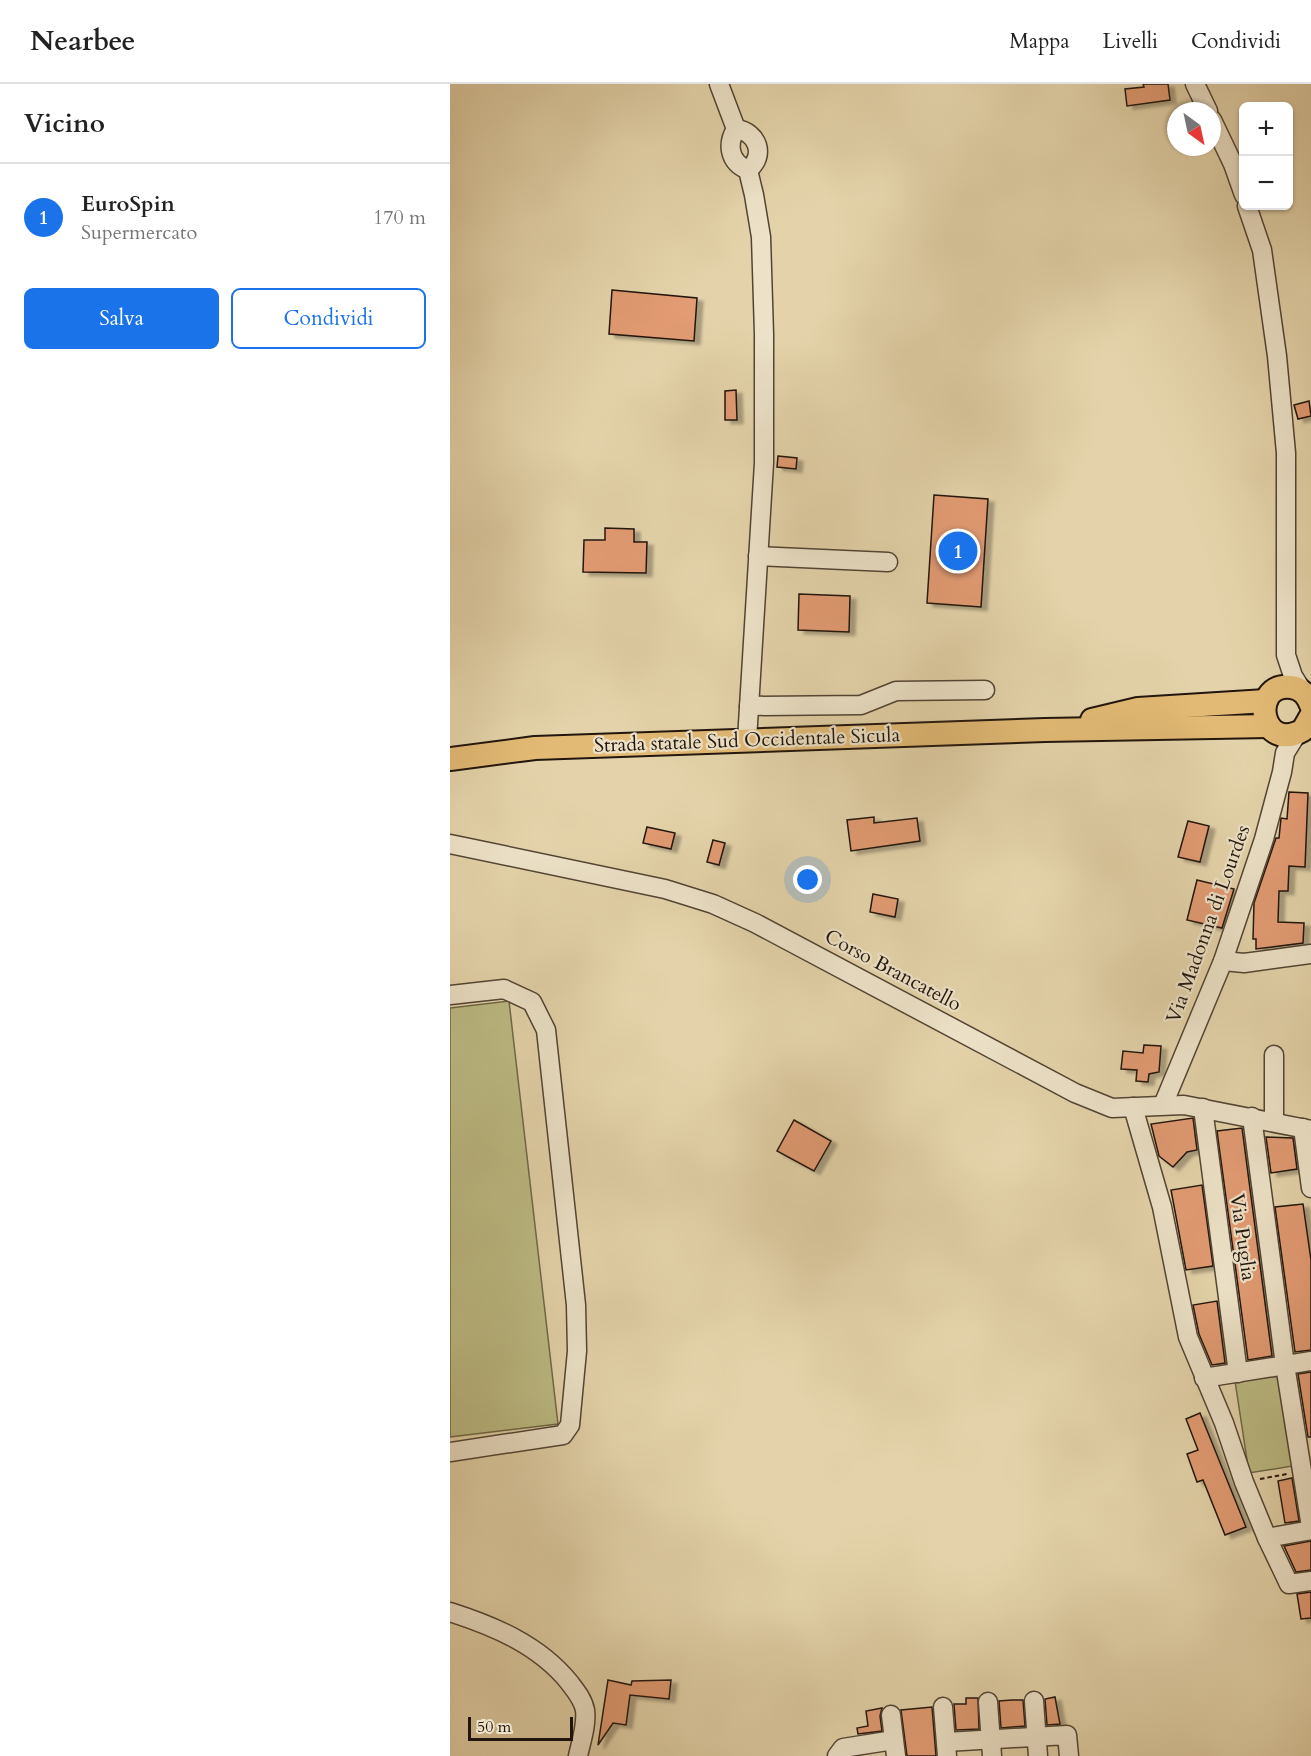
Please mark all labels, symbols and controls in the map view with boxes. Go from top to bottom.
text: Nearbee [30,22,135,60]
text: Mappa [1009,27,1070,56]
text: Livelli [1103,27,1158,56]
text: Condividi [1191,27,1281,56]
north arrow [1167,102,1221,156]
map controls [1239,102,1293,210]
button: + [1239,102,1293,156]
text: Vicino [24,106,105,141]
button: − [1239,156,1293,210]
text: EuroSpin [81,189,175,219]
text: 1 [38,204,49,231]
text: 170 m [373,204,426,231]
text: Supermercato [81,219,197,246]
button: Salva [24,288,219,349]
button: Condividi [231,288,426,349]
pin: 1 [938,528,978,574]
street label: Strada statale Sud Occidentale Sicula [593,721,901,759]
street label: Via Madonna di Lourdes [1160,821,1256,1027]
your location [793,865,822,894]
street label: Corso Brancatello [820,923,966,1018]
street label: Via Puglia [1224,1192,1263,1283]
scale bar [468,1714,573,1742]
text: 50 m [477,1716,511,1738]

